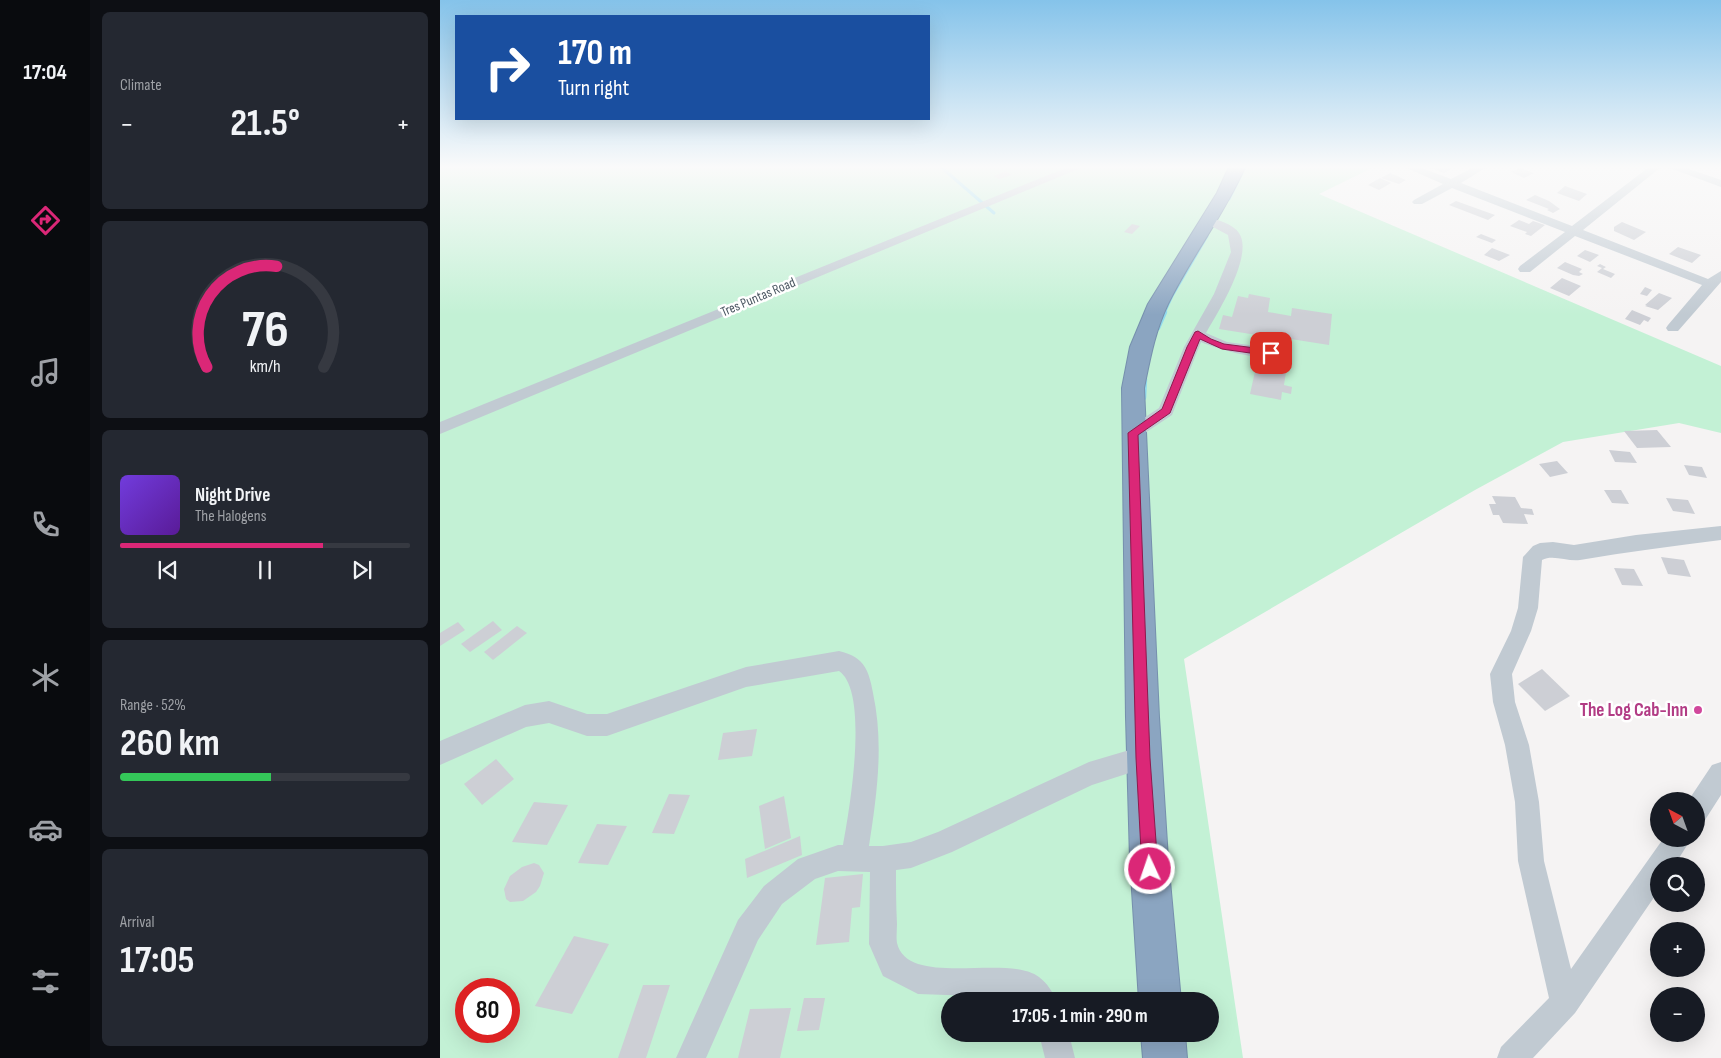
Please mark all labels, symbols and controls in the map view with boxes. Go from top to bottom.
text: 170 m [558,32,632,75]
icon: right [475,35,540,100]
text: 17:04 [23,59,67,86]
text: Turn right [558,75,629,102]
text: Climate [120,76,162,95]
text: 21.5° [230,101,300,146]
text: − [120,108,134,141]
text: + [396,108,410,141]
icon: directions [28,203,63,238]
street label: Tres Puntas Road [718,274,798,320]
text: 76 [241,299,289,362]
pin [1250,332,1292,374]
icon: arrive [1257,339,1285,367]
icon: music [28,355,63,390]
text: km/h [250,356,280,377]
text: Night Drive [195,484,270,507]
icon: phone [28,507,63,542]
text: The Halogens [195,507,266,526]
icon: previous [154,556,182,584]
icon: pause [251,556,279,584]
icon: next [348,556,376,584]
icon: climate [28,660,63,695]
text: Range · 52% [120,696,186,715]
place label: The Log Cab-Inn [1580,699,1688,722]
marker: The Log Cab-Inn [1692,704,1704,716]
text: 260 km [120,721,220,766]
north arrow [1650,792,1705,848]
map controls [1650,792,1705,1042]
icon: car [28,812,63,847]
position arrow [1123,842,1175,894]
button: search [1650,857,1705,912]
text: Arrival [120,913,154,932]
button: + [1650,922,1705,977]
text: 17:05 [120,938,194,983]
icon: filters [28,964,63,999]
speed limit sign: 80 [455,978,520,1043]
button: − [1650,987,1705,1042]
text: 17:05 · 1 min · 290 m [1012,1005,1148,1028]

